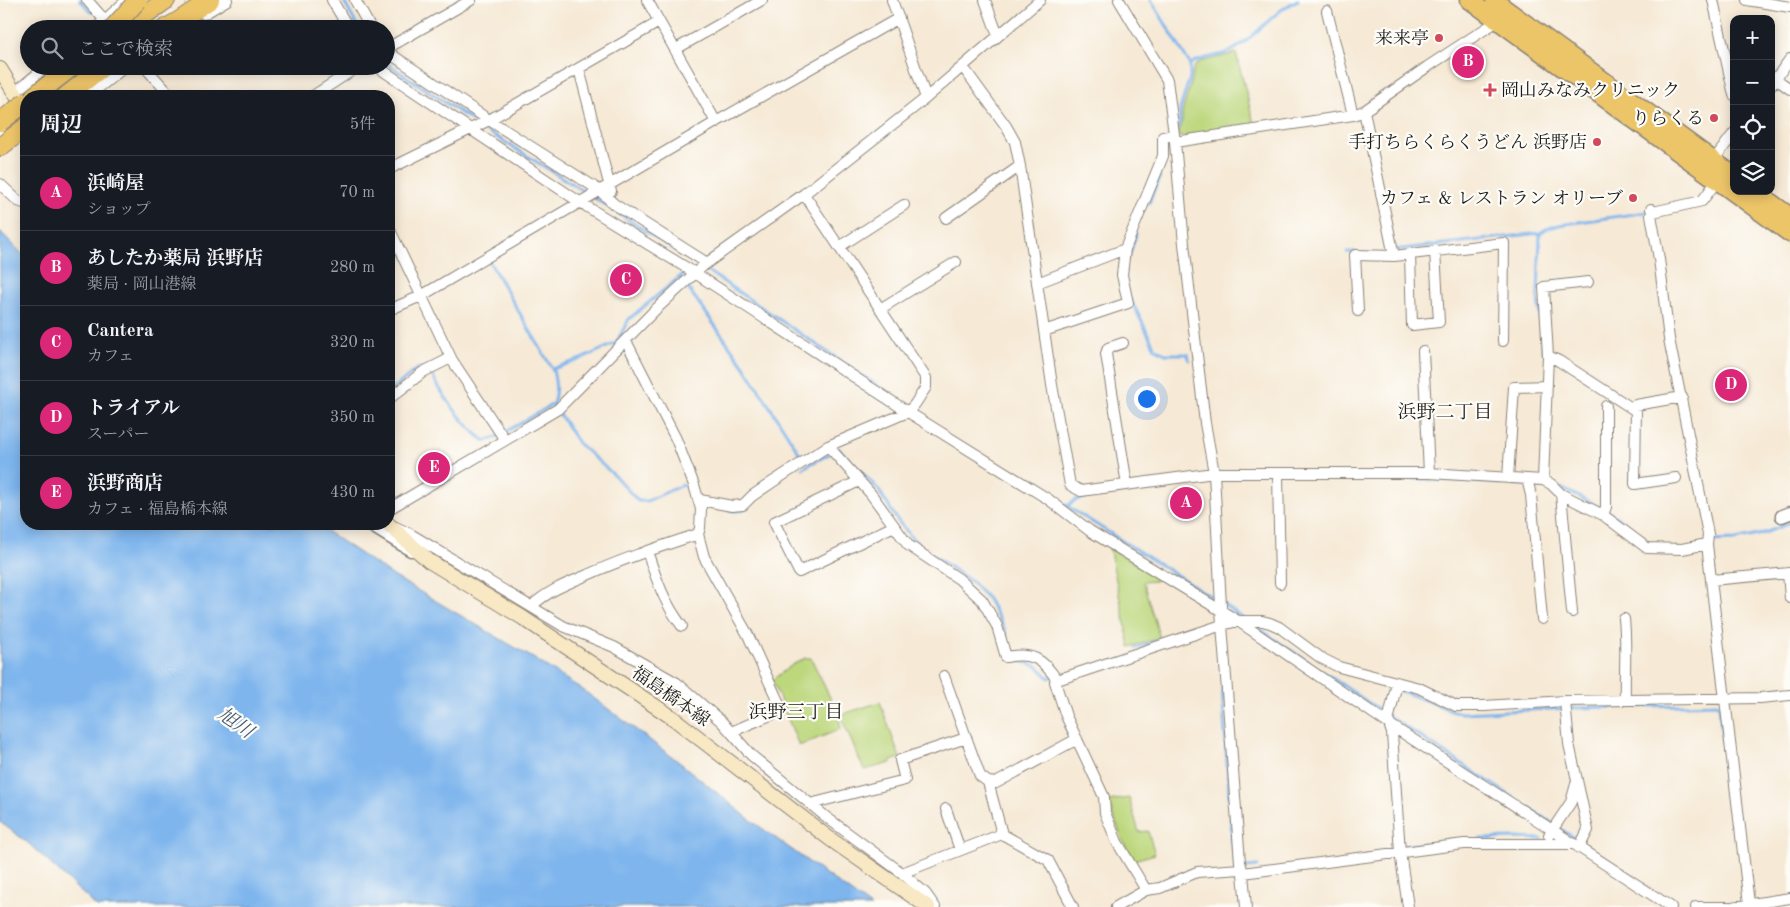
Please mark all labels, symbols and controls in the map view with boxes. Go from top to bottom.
map controls [1730,15,1775,195]
button: + [1730,15,1775,60]
search box [20,20,395,75]
place label: 来来亭 [1375,28,1429,48]
marker: 来来亭 [1433,32,1445,44]
icon: search [38,34,66,62]
text: ここで検索 [78,41,173,60]
pin: B [1452,43,1484,81]
button: − [1730,60,1775,105]
place label: 岡山みなみクリニック [1501,81,1680,100]
marker: 岡山みなみクリニック [1483,83,1497,97]
button: locate [1730,105,1775,150]
place label: りらくる [1632,109,1704,128]
marker: りらくる [1708,112,1720,124]
text: 周辺 [40,115,82,136]
text: 5件 [350,117,375,133]
place label: 手打ちらくらくうどん 浜野店 [1348,132,1587,152]
marker: 手打ちらくらくうどん 浜野店 [1591,136,1603,148]
button: layers [1730,150,1775,195]
text: 浜崎屋 [87,175,144,194]
text: A [50,185,62,201]
text: 70 m [339,185,375,201]
place label: カフェ & レストラン オリーブ [1380,189,1623,208]
marker: カフェ & レストラン オリーブ [1627,192,1639,204]
text: ショップ [87,202,151,218]
text: あしたか薬局 浜野店 [87,250,263,269]
text: B [50,260,62,276]
text: 280 m [330,260,375,276]
pin: C [610,261,642,299]
text: 薬局 · 岡山港線 [87,277,196,293]
text: Cantera [87,322,154,341]
text: C [51,335,61,351]
text: 320 m [330,335,375,351]
text: カフェ [87,349,134,365]
pin: D [1715,366,1747,404]
your location [1134,386,1160,412]
text: トライアル [87,400,180,419]
district label: 浜野二丁目 [1397,402,1493,423]
text: D [50,410,62,426]
text: 350 m [330,410,375,426]
text: スーパー [87,427,149,443]
pin: E [418,449,450,487]
text: 浜野商店 [87,475,163,494]
pin: A [1170,484,1202,522]
text: E [50,485,62,501]
text: 430 m [330,485,375,501]
text: カフェ · 福島橋本線 [87,502,228,518]
street label: 福島橋本線 [628,662,714,730]
district label: 浜野三丁目 [748,702,844,723]
water label: 旭川 [214,704,258,744]

